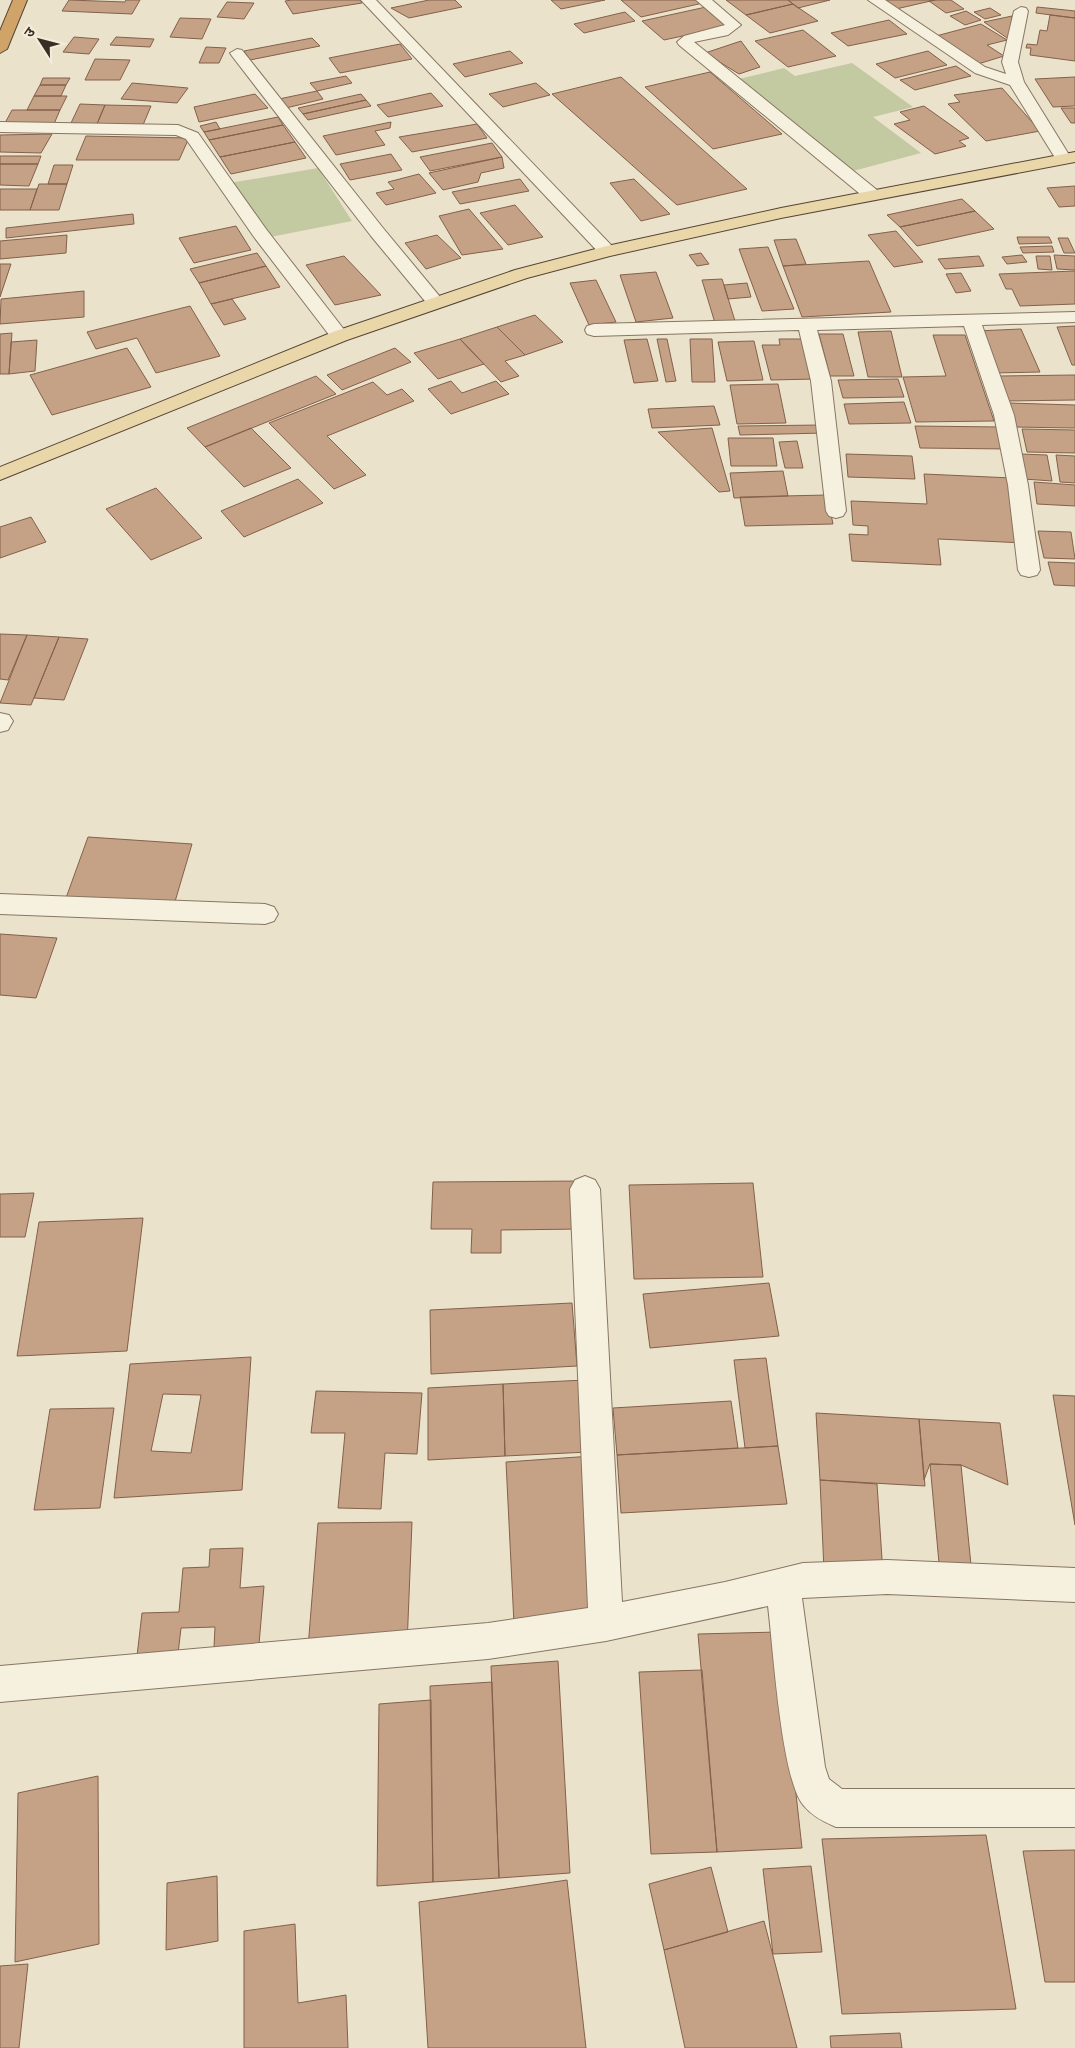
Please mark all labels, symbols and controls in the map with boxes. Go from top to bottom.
north arrow [15,15,65,65]
text: उ [19,23,41,42]

